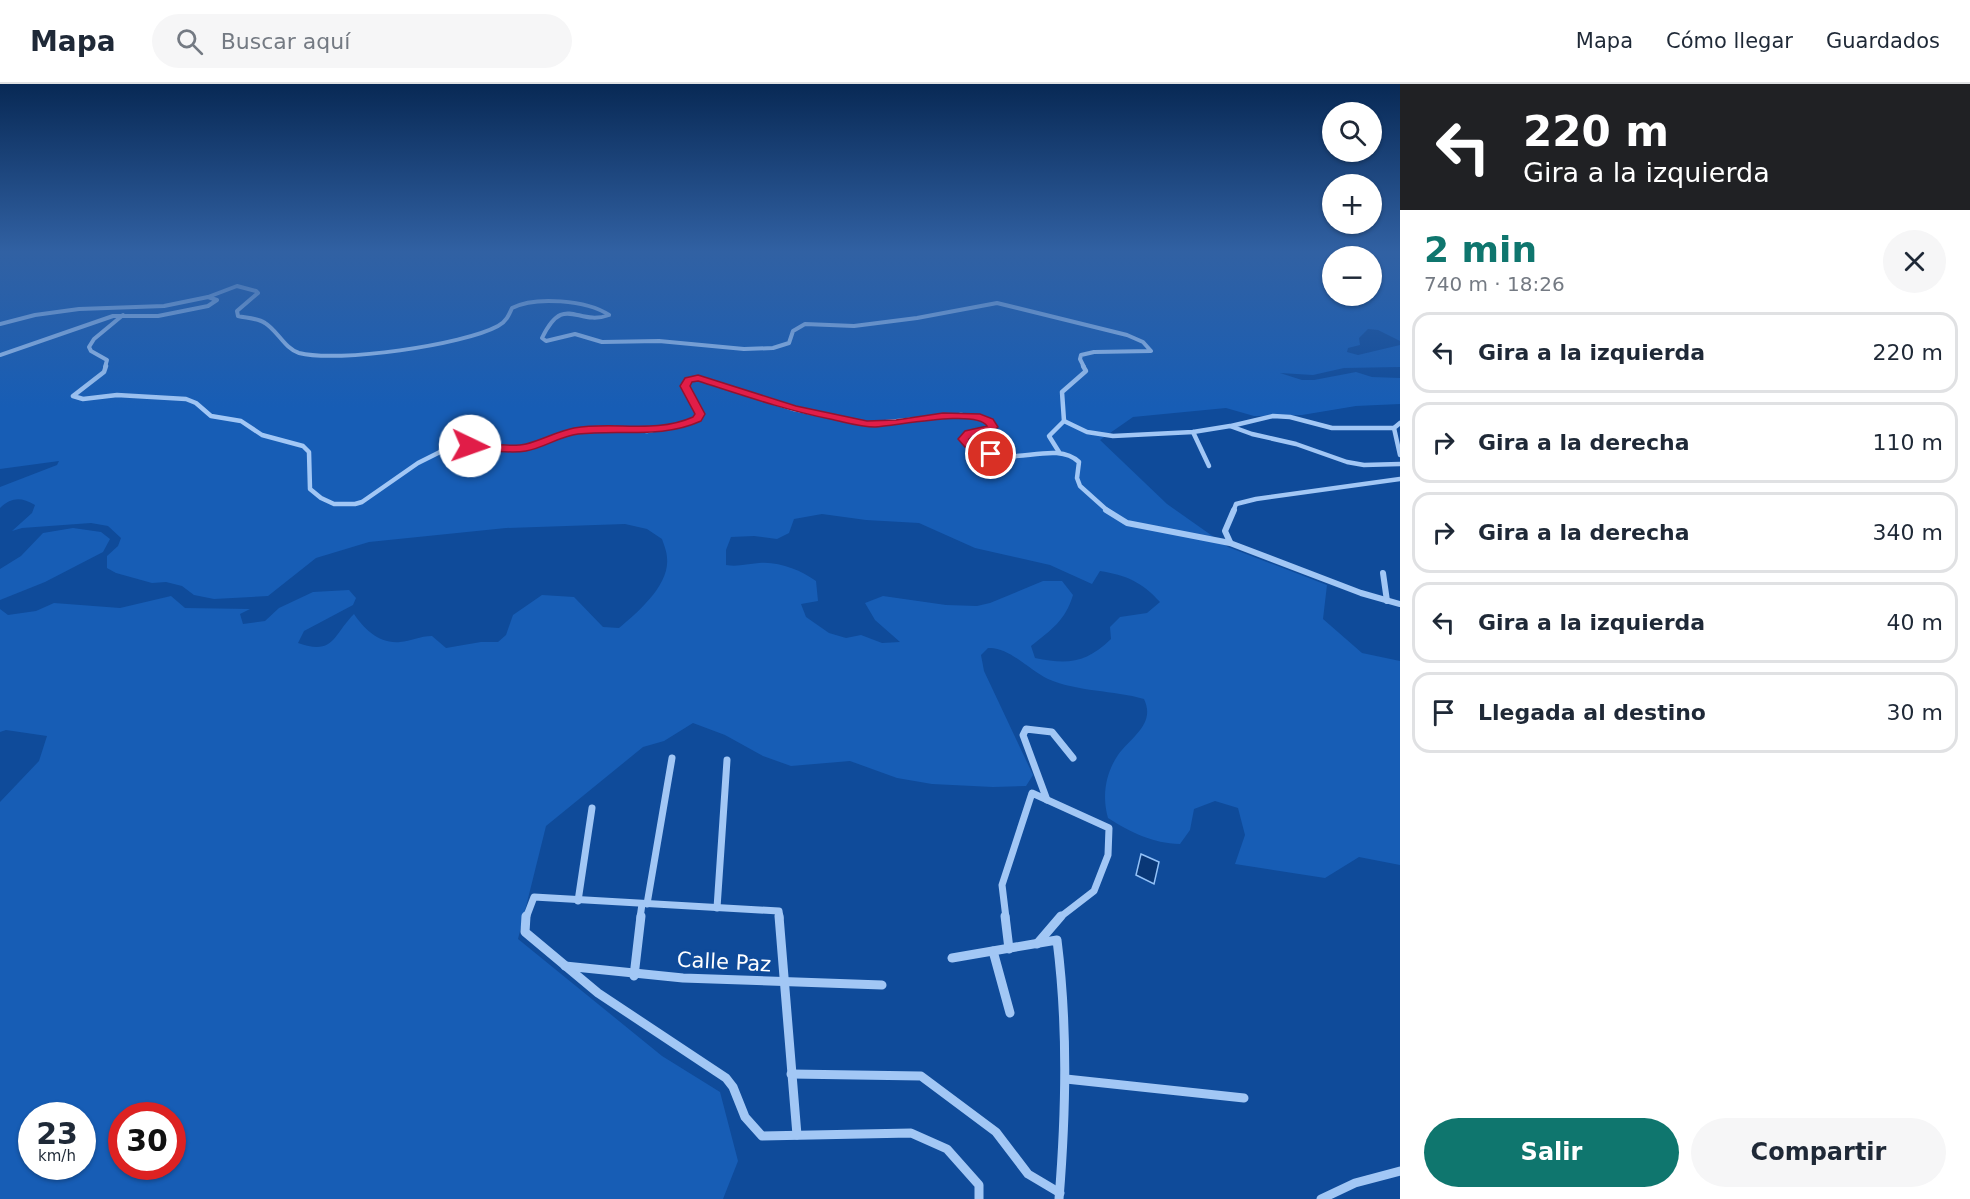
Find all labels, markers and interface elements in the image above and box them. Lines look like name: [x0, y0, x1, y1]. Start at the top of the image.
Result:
search box: [152, 14, 572, 68]
text: Mapa: [30, 25, 116, 58]
icon: search: [173, 25, 206, 58]
text: Buscar aquí: [221, 29, 350, 54]
text: Mapa: [1576, 29, 1633, 53]
text: Cómo llegar: [1666, 29, 1793, 53]
text: Guardados: [1826, 29, 1940, 53]
map controls: [1322, 102, 1382, 306]
button: search: [1322, 102, 1382, 162]
text: 220 m: [1523, 107, 1669, 156]
icon: left: [1424, 108, 1502, 186]
text: Gira a la izquierda: [1523, 157, 1770, 188]
button: +: [1322, 174, 1382, 234]
text: 2 min: [1424, 229, 1537, 270]
button: close: [1883, 230, 1946, 293]
button: −: [1322, 246, 1382, 306]
text: 740 m · 18:26: [1424, 272, 1565, 296]
icon: left: [1427, 336, 1460, 369]
text: Gira a la izquierda: [1478, 340, 1705, 365]
text: 220 m: [1873, 340, 1943, 365]
position arrow: [438, 414, 502, 478]
icon: right: [1427, 426, 1460, 459]
pin: [965, 428, 1016, 479]
text: Gira a la derecha: [1478, 430, 1690, 455]
text: 110 m: [1873, 430, 1943, 455]
icon: arrive: [974, 437, 1007, 470]
icon: right: [1427, 516, 1460, 549]
text: Gira a la derecha: [1478, 520, 1690, 545]
text: 340 m: [1873, 520, 1943, 545]
icon: left: [1427, 606, 1460, 639]
text: Gira a la izquierda: [1478, 610, 1705, 635]
text: 40 m: [1887, 610, 1943, 635]
icon: arrive: [1427, 696, 1460, 729]
text: Llegada al destino: [1478, 700, 1706, 725]
text: 30 m: [1887, 700, 1943, 725]
street label: Calle Paz: [676, 948, 772, 976]
speed limit sign: 30: [108, 1102, 186, 1180]
text: 23: [36, 1116, 78, 1151]
button: Salir: [1424, 1118, 1679, 1187]
button: Compartir: [1691, 1118, 1946, 1187]
text: km/h: [38, 1147, 76, 1165]

